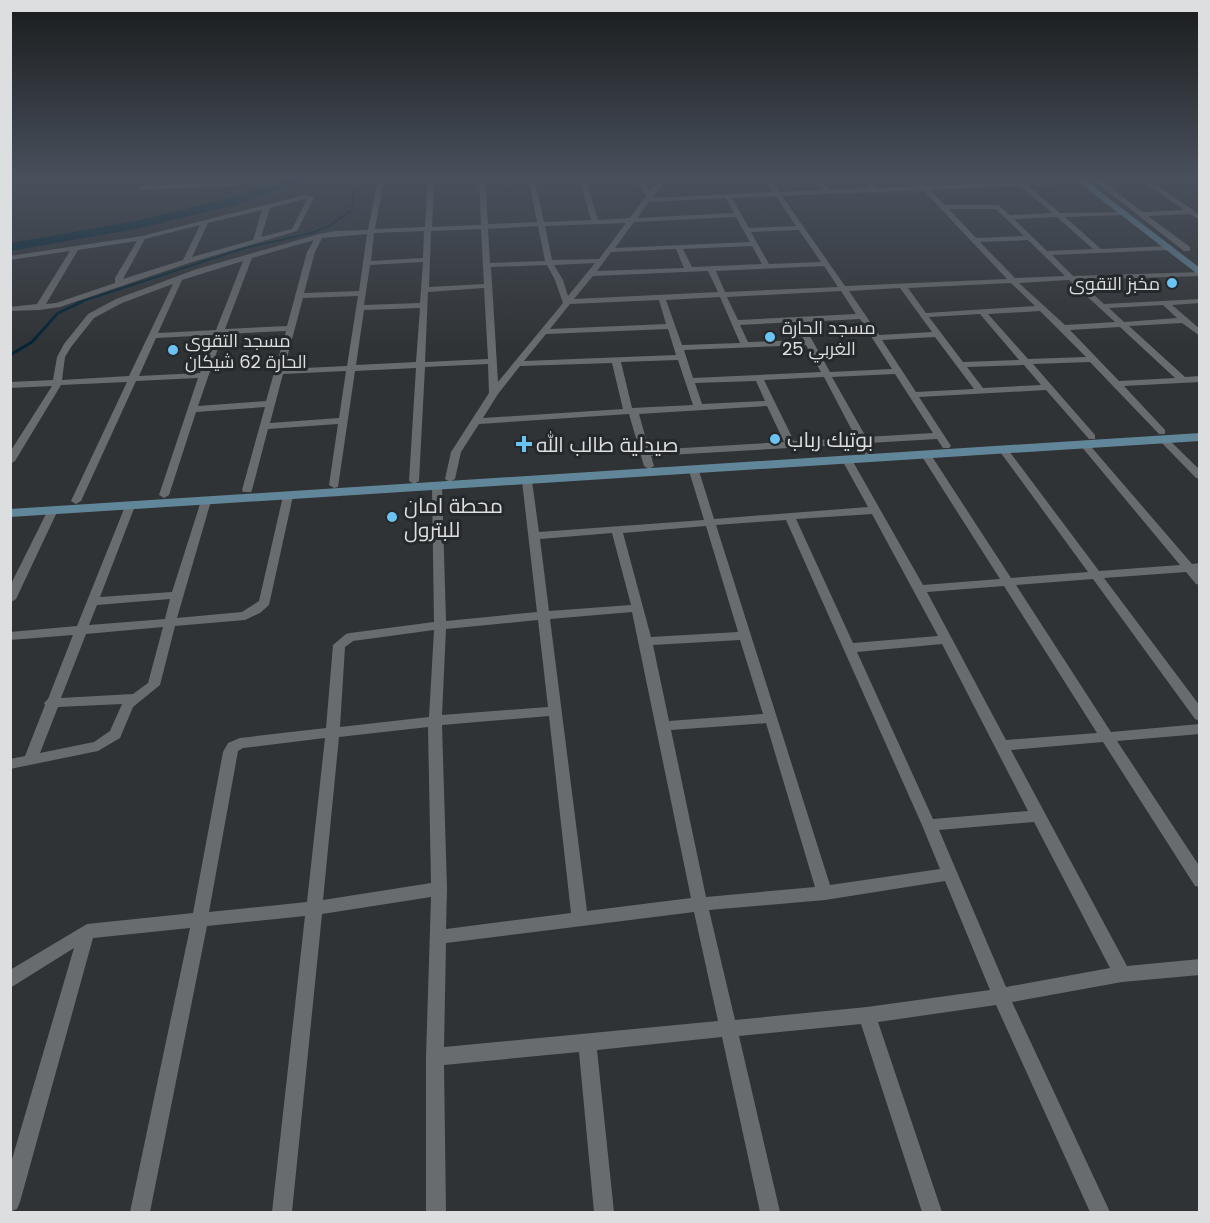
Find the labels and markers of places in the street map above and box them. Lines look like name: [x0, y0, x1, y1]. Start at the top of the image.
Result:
place label: مخبز التقوى: [1069, 271, 1160, 296]
marker: مخبز التقوى: [1165, 276, 1179, 290]
place label: مسجد الحارة 25 الغربي: [782, 315, 876, 363]
place label: مسجد التقوى الحارة 62 شيكان: [185, 328, 307, 374]
marker: مسجد الحارة 25 الغربي: [763, 330, 777, 344]
marker: مسجد التقوى الحارة 62 شيكان: [166, 343, 180, 357]
place label: بوتيك رباب: [787, 425, 873, 454]
place label: صيدلية طالب الله: [536, 430, 678, 459]
marker: بوتيك رباب: [768, 432, 782, 446]
marker: صيدلية طالب الله: [517, 437, 531, 451]
place label: محطة امان للبترول: [404, 491, 503, 544]
marker: محطة امان للبترول: [385, 510, 399, 524]

